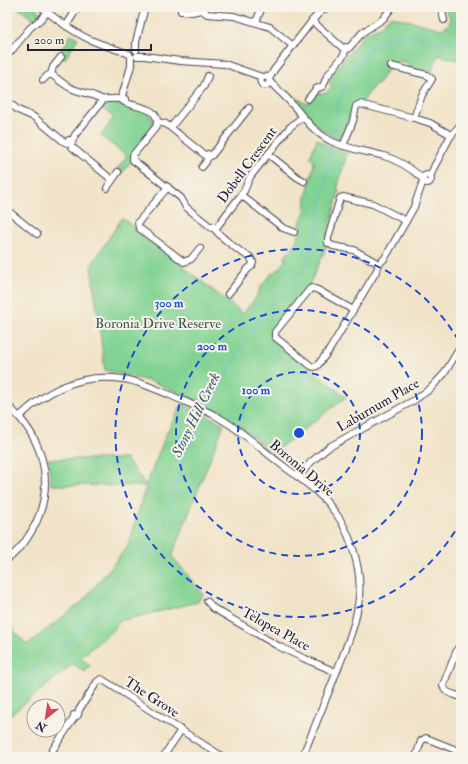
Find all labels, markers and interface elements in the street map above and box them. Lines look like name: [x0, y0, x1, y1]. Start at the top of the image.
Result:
scale bar: [28, 26, 151, 52]
text: 200 m: [34, 33, 65, 48]
street label: Dobell Crescent: [214, 123, 281, 206]
text: 300 m: [155, 296, 184, 311]
park label: Boronia Drive Reserve: [95, 315, 221, 332]
text: 200 m: [197, 339, 228, 354]
water label: Stony Hill Creek: [167, 370, 225, 461]
street label: Laburnum Place: [334, 374, 422, 435]
text: 100 m: [242, 383, 271, 398]
centre of rings: [292, 426, 306, 440]
street label: Boronia Drive: [266, 436, 338, 500]
street label: Telopea Place: [238, 603, 313, 656]
street label: The Grove: [121, 673, 183, 721]
north arrow: [26, 698, 66, 738]
text: N: [33, 718, 50, 735]

